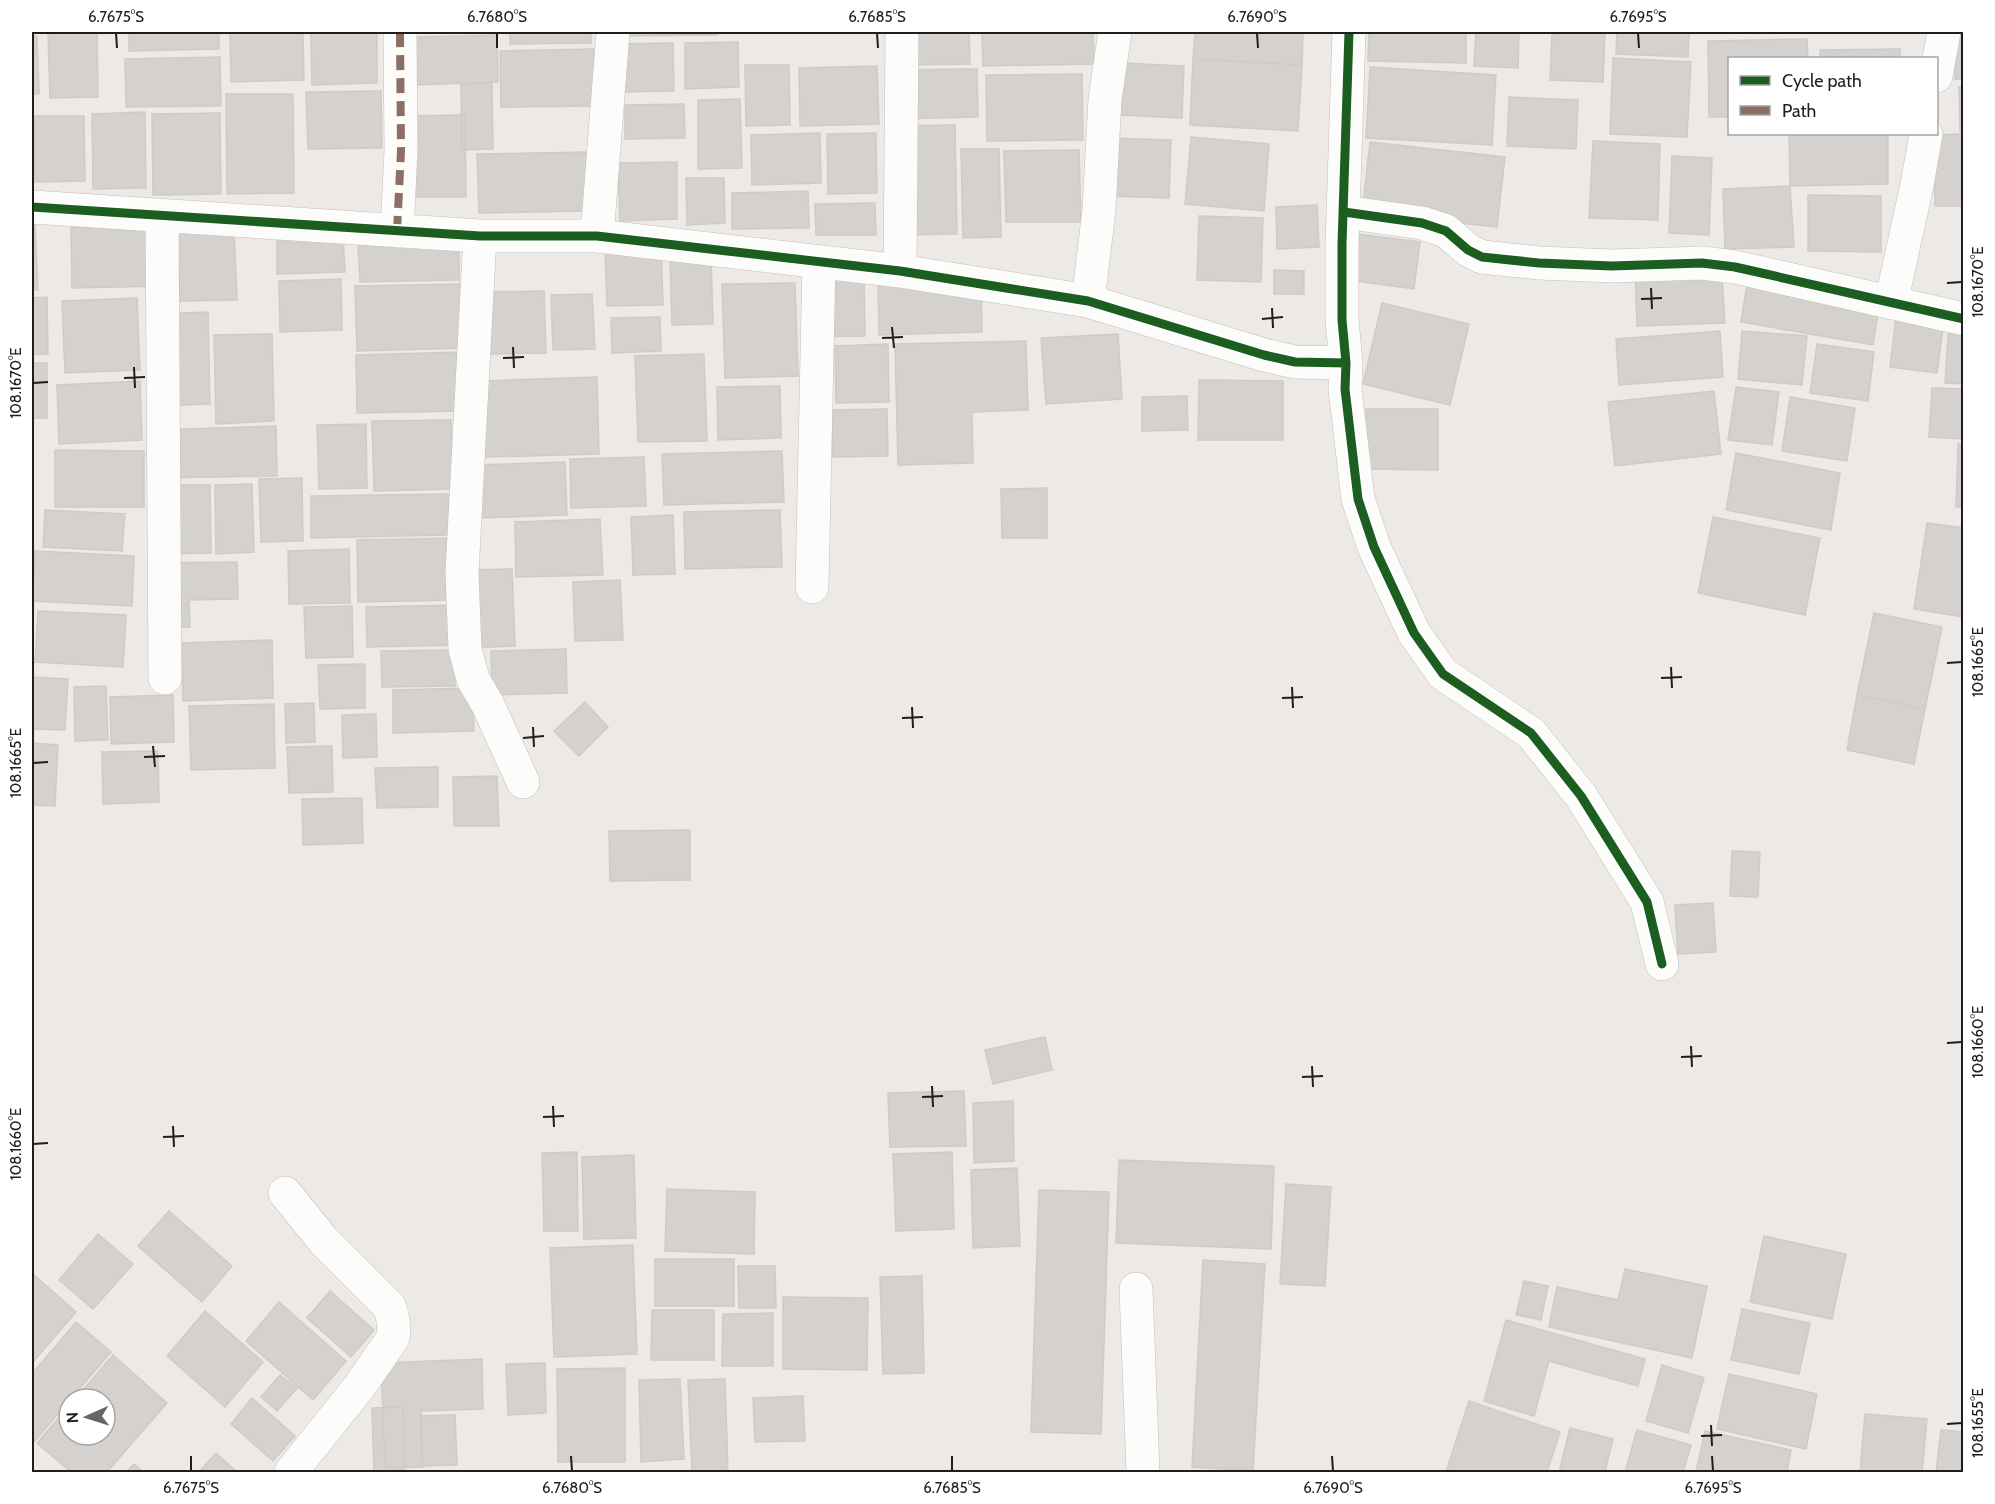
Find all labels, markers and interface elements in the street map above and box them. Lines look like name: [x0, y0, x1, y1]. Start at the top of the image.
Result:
text: 6.7675°S: [88, 8, 144, 26]
text: 6.7680°S: [467, 8, 527, 26]
text: 6.7685°S: [848, 8, 906, 26]
text: 6.7690°S: [1227, 8, 1287, 26]
text: 6.7695°S: [1609, 8, 1667, 26]
legend: [1728, 57, 1938, 135]
text: Cycle path: [1782, 70, 1862, 92]
text: Path: [1782, 100, 1816, 122]
text: 108.1670°E: [1969, 246, 1987, 318]
text: 108.1670°E: [7, 347, 25, 419]
text: 108.1665°E: [1969, 627, 1987, 697]
text: 108.1665°E: [7, 728, 25, 798]
text: 108.1660°E: [1969, 1006, 1987, 1078]
text: 108.1660°E: [7, 1108, 25, 1180]
north arrow: [57, 1387, 117, 1447]
text: 108.1655°E: [1969, 1388, 1987, 1458]
text: N: [63, 1412, 82, 1424]
text: 6.7675°S: [163, 1479, 219, 1497]
text: 6.7680°S: [542, 1479, 602, 1497]
text: 6.7685°S: [923, 1479, 981, 1497]
text: 6.7690°S: [1303, 1479, 1363, 1497]
text: 6.7695°S: [1684, 1479, 1742, 1497]

